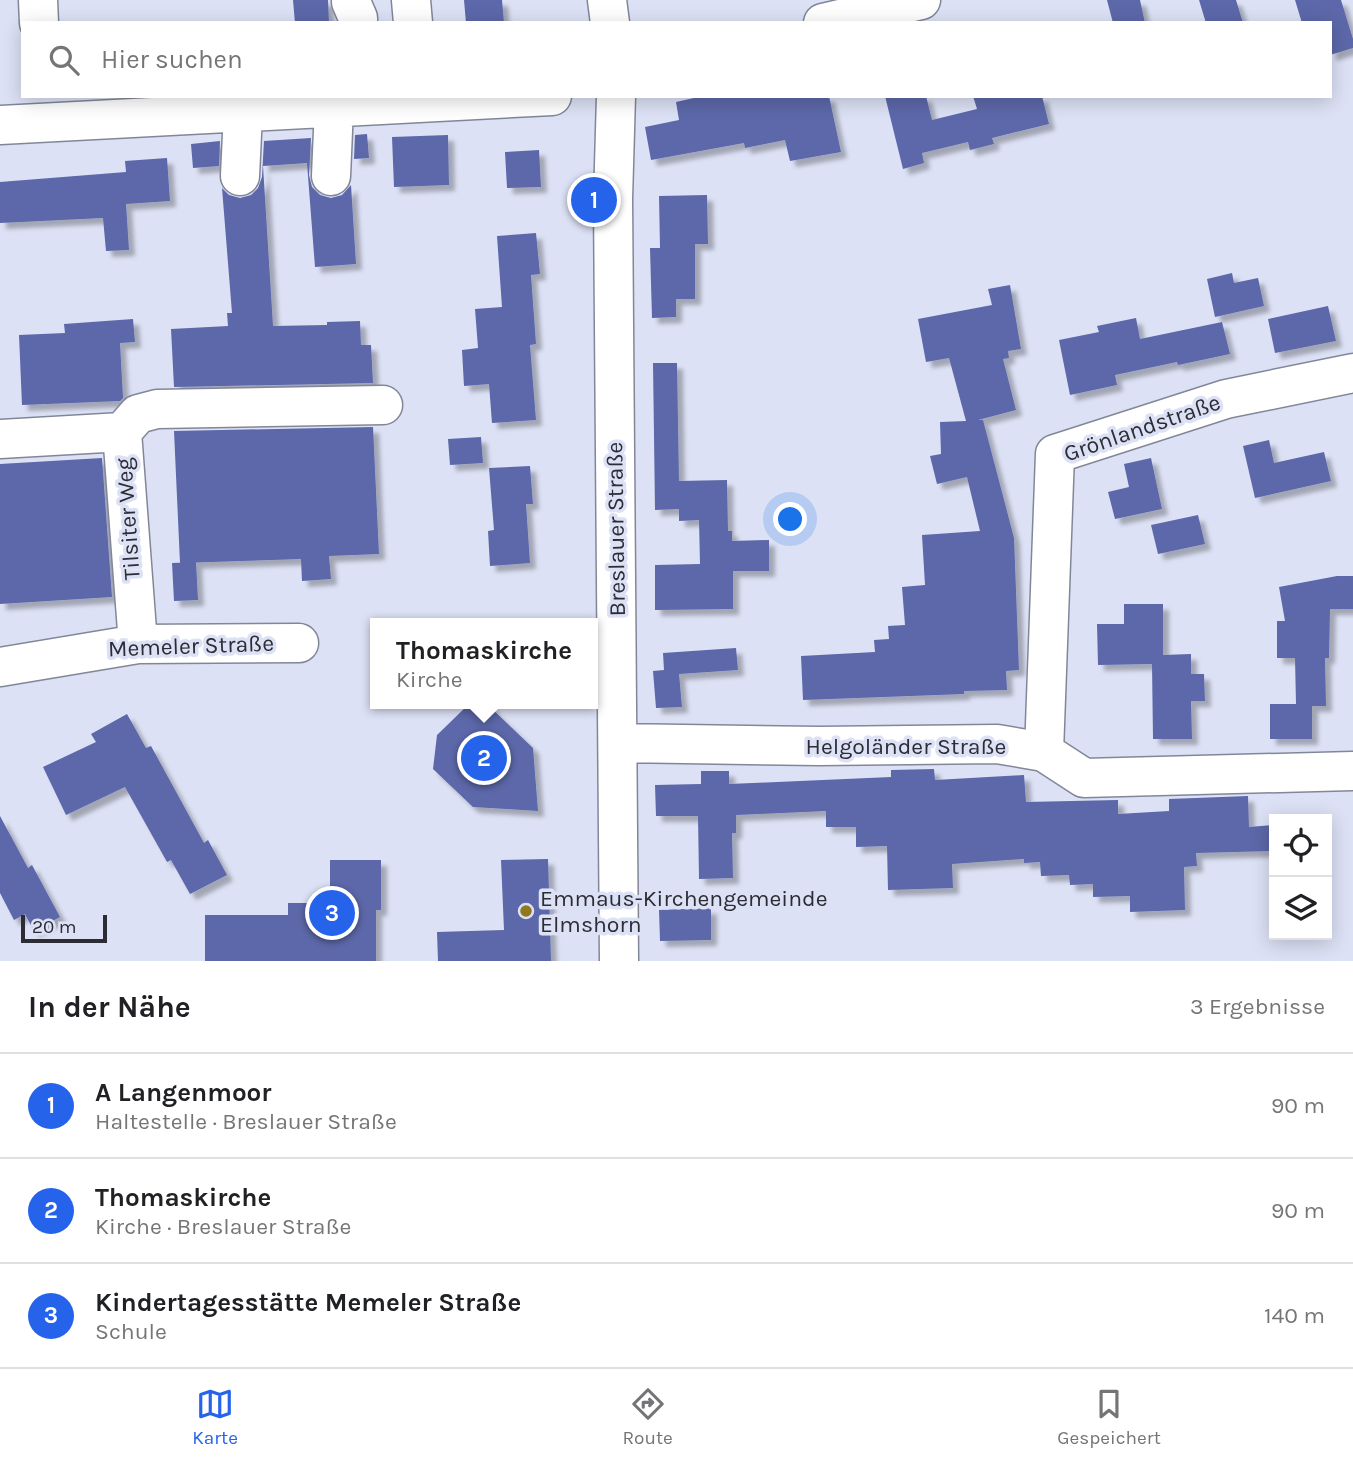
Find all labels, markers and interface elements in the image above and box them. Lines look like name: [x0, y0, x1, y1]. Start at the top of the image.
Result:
search box: [21, 21, 1332, 98]
icon: search: [45, 41, 83, 79]
text: Hier suchen: [101, 44, 243, 75]
pin: 1: [571, 174, 617, 226]
street label: Grönlandstraße: [1060, 389, 1224, 467]
street label: Breslauer Straße: [601, 441, 631, 617]
street label: Tilsiter Weg: [110, 457, 146, 581]
your location: [773, 502, 807, 536]
popup: [370, 618, 598, 709]
street label: Memeler Straße: [108, 630, 274, 662]
text: Thomaskirche: [396, 635, 572, 666]
text: Kirche: [396, 666, 463, 693]
pin: 2: [461, 732, 507, 784]
street label: Helgoländer Straße: [806, 733, 1006, 760]
map controls: [1269, 814, 1332, 940]
button: locate: [1269, 814, 1332, 877]
button: layers: [1269, 877, 1332, 940]
place label: Emmaus-Kirchengemeinde Elmshorn: [540, 885, 828, 938]
pin: 3: [309, 887, 355, 939]
marker: Emmaus-Kirchengemeinde Elmshorn: [518, 903, 534, 919]
scale bar: [21, 912, 107, 944]
text: 20 m: [32, 916, 77, 938]
text: In der Nähe: [28, 989, 191, 1025]
text: 3 Ergebnisse: [1190, 993, 1325, 1020]
text: A Langenmoor: [95, 1077, 272, 1108]
text: 1: [47, 1092, 55, 1119]
text: 90 m: [1271, 1092, 1325, 1119]
text: Haltestelle · Breslauer Straße: [95, 1108, 397, 1135]
text: Thomaskirche: [95, 1182, 271, 1213]
text: 2: [44, 1197, 58, 1224]
text: 90 m: [1271, 1197, 1325, 1224]
text: Kirche · Breslauer Straße: [95, 1213, 351, 1240]
text: Kindertagesstätte Memeler Straße: [95, 1287, 521, 1318]
text: 3: [44, 1302, 58, 1329]
text: 140 m: [1264, 1302, 1325, 1329]
text: Schule: [95, 1318, 167, 1345]
tab: Karte: [192, 1385, 238, 1449]
tab: Route: [622, 1385, 673, 1449]
tab: Gespeichert: [1057, 1385, 1161, 1449]

